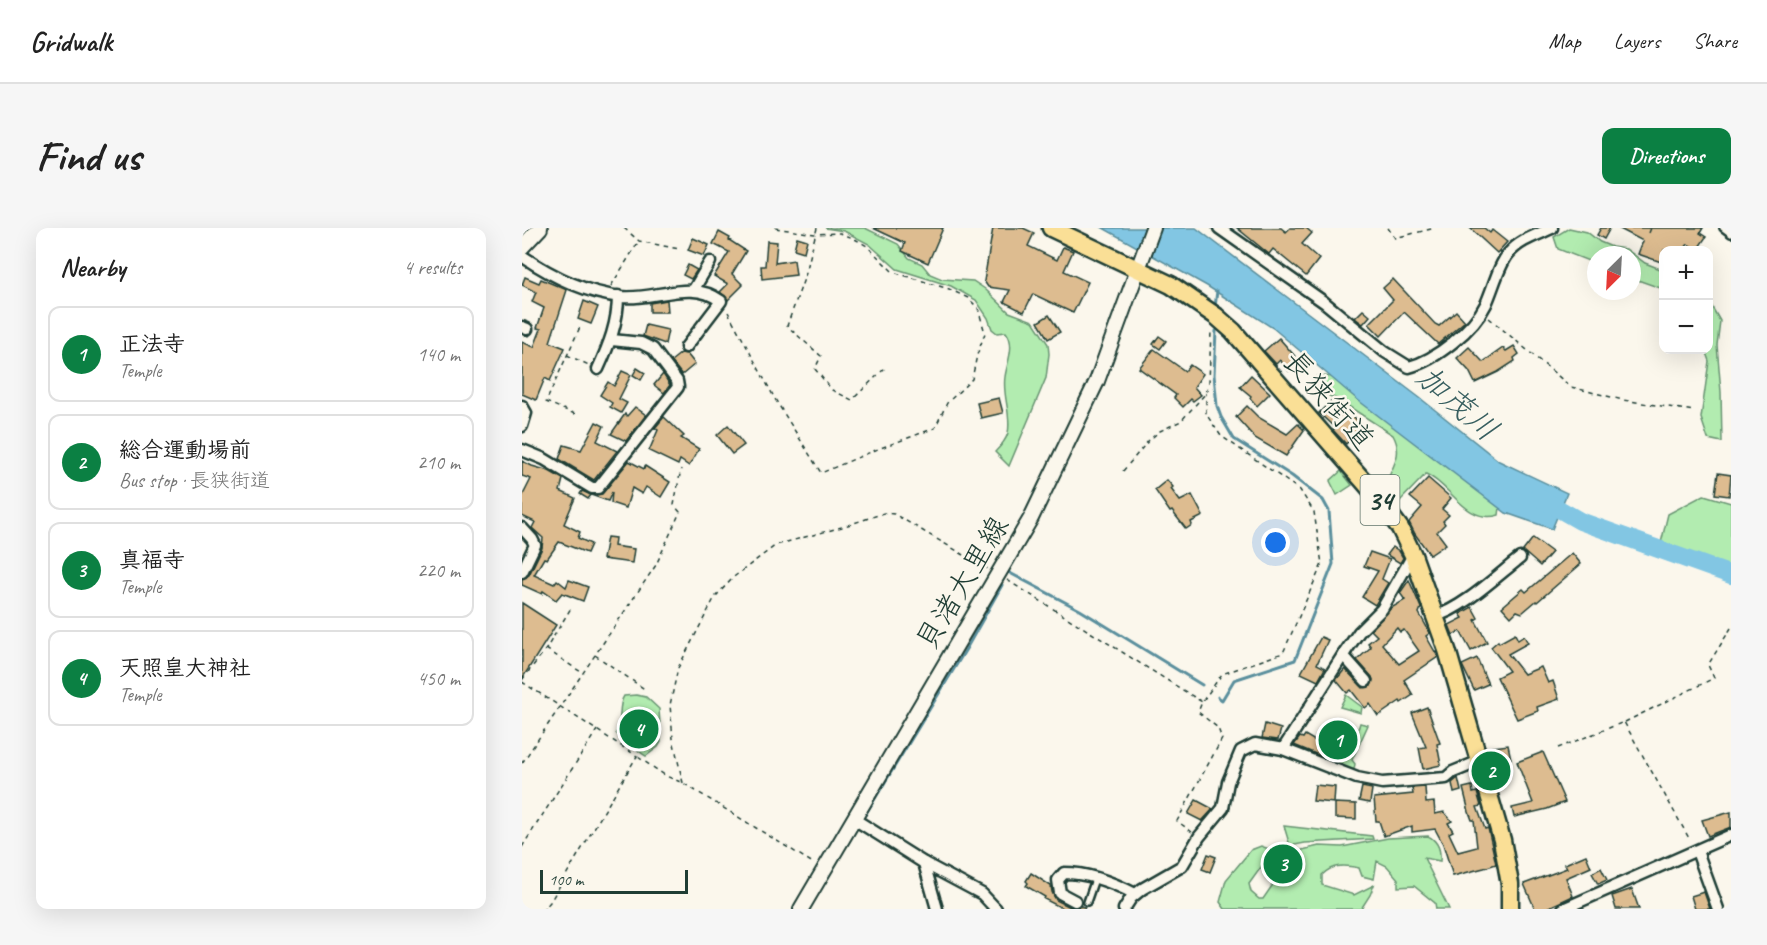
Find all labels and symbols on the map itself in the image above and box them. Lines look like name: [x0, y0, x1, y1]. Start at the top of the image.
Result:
north arrow: [1587, 246, 1641, 300]
street label: 長狭街道: [1275, 342, 1383, 458]
water label: 加茂川: [1408, 356, 1507, 450]
road number: 34: [1360, 475, 1400, 525]
street label: 貝渚大里線: [907, 509, 1017, 657]
your location: [1261, 528, 1290, 557]
pin: 4: [620, 706, 658, 752]
pin: 1: [1318, 718, 1358, 762]
pin: 2: [1472, 748, 1510, 794]
pin: 3: [1264, 842, 1302, 886]
scale bar: [540, 867, 688, 894]

